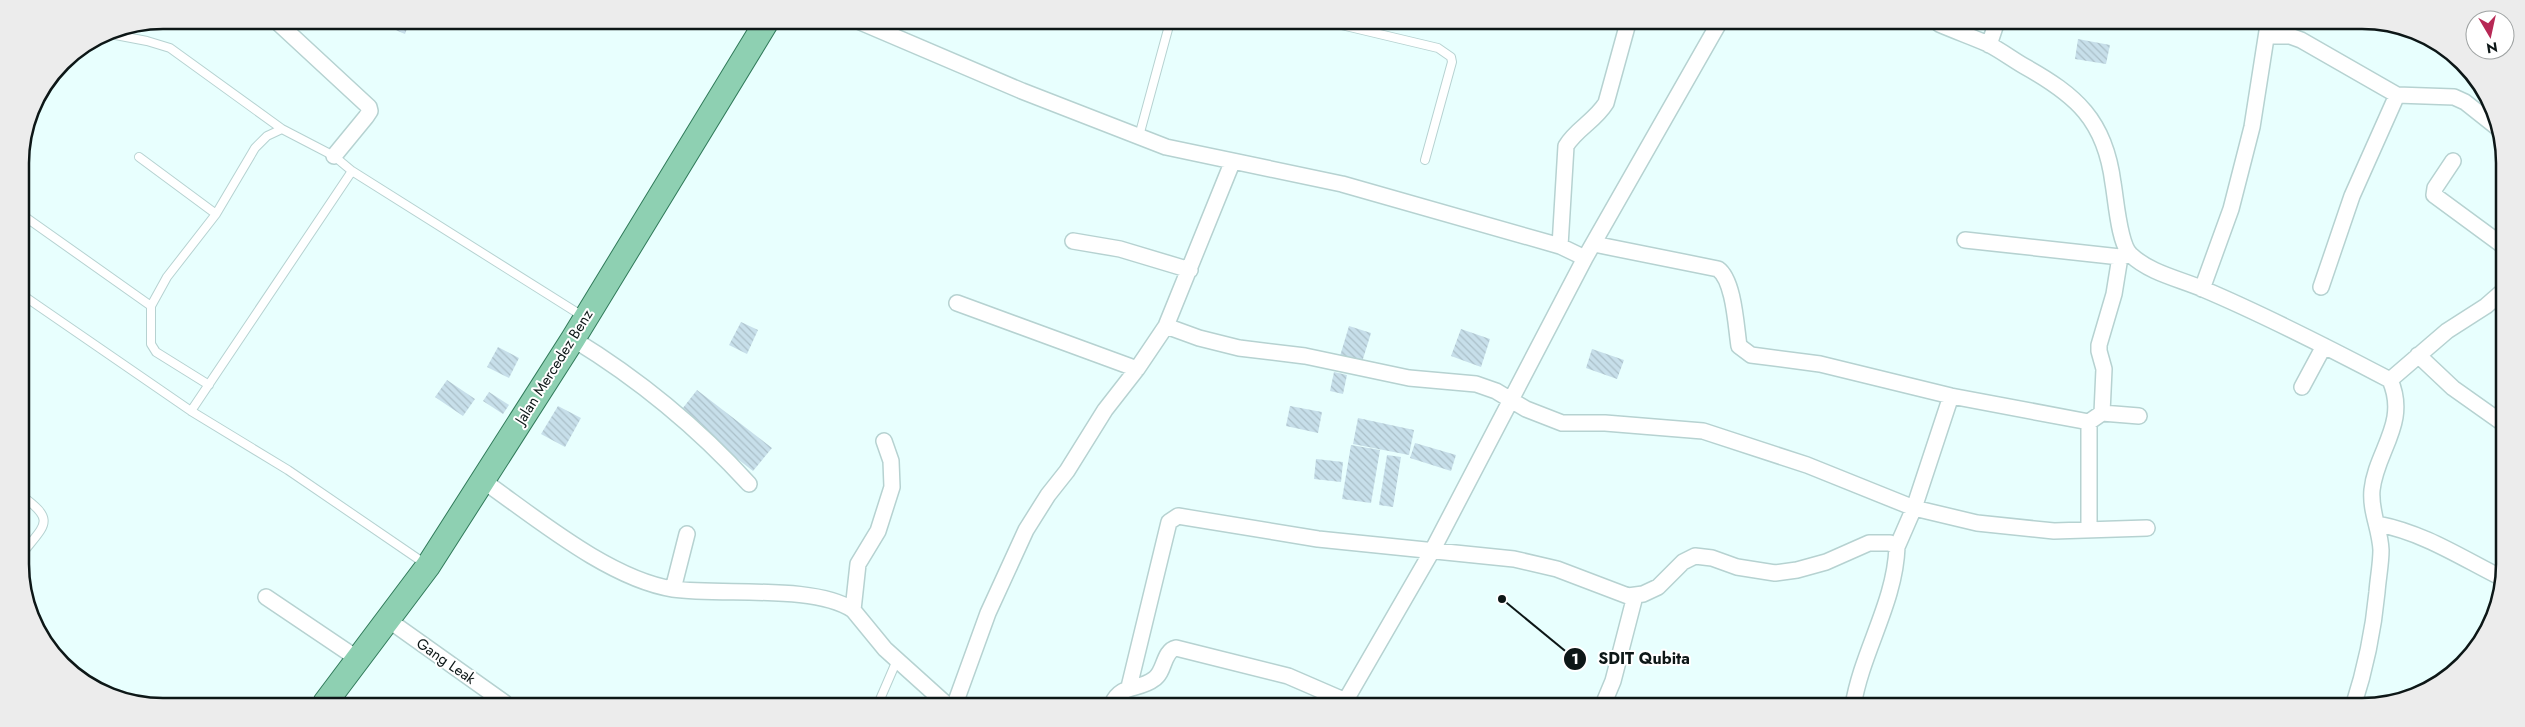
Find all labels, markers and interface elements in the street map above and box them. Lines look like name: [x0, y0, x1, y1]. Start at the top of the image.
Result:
north arrow: [2465, 10, 2515, 60]
text: N: [2485, 37, 2499, 59]
street label: Jalan Mercedez Benz: [509, 305, 598, 430]
street label: Gang Leak: [412, 632, 481, 690]
callout: SDIT Qubita: [1563, 643, 1700, 674]
text: SDIT Qubita: [1598, 647, 1690, 670]
text: 1: [1571, 648, 1579, 670]

